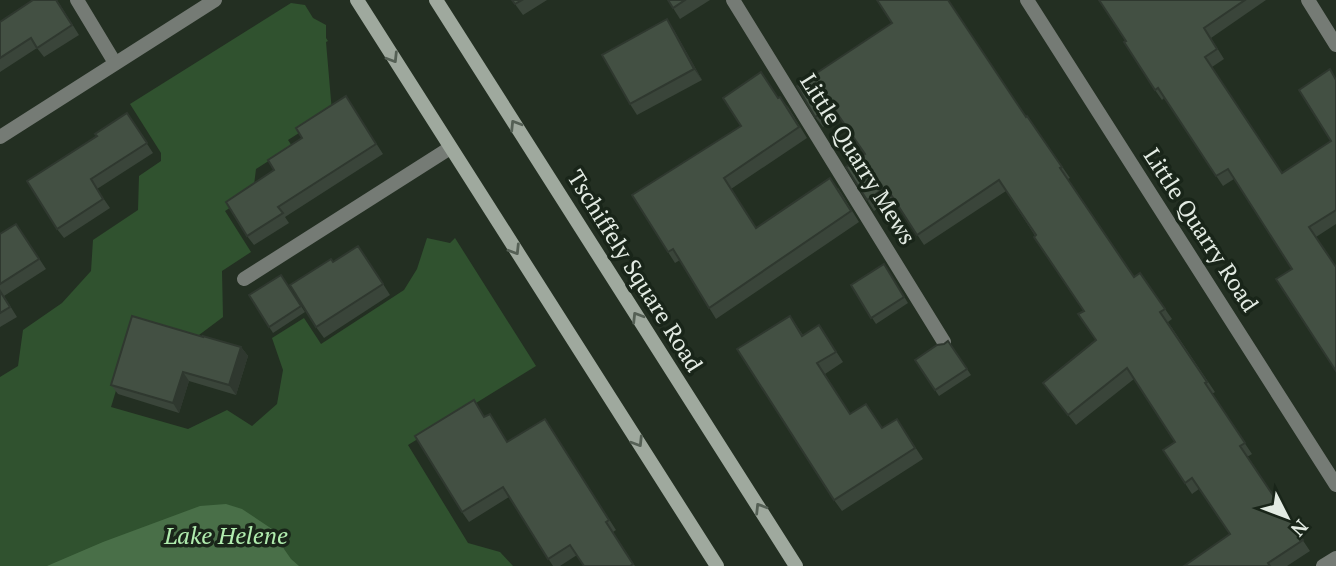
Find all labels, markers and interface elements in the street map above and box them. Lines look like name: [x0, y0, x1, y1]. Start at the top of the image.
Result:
one-way arrow: [385, 50, 398, 63]
street label: Little Quarry Mews: [793, 67, 923, 250]
one-way arrow: [511, 119, 524, 132]
street label: Little Quarry Road: [1137, 142, 1266, 318]
street label: Tschiffely Square Road: [561, 164, 710, 378]
one-way arrow: [507, 242, 520, 255]
one-way arrow: [633, 311, 646, 324]
one-way arrow: [629, 434, 642, 447]
north arrow: [1252, 482, 1322, 552]
one-way arrow: [755, 503, 768, 516]
text: N: [1285, 515, 1314, 543]
water label: Lake Helene: [163, 519, 288, 551]

